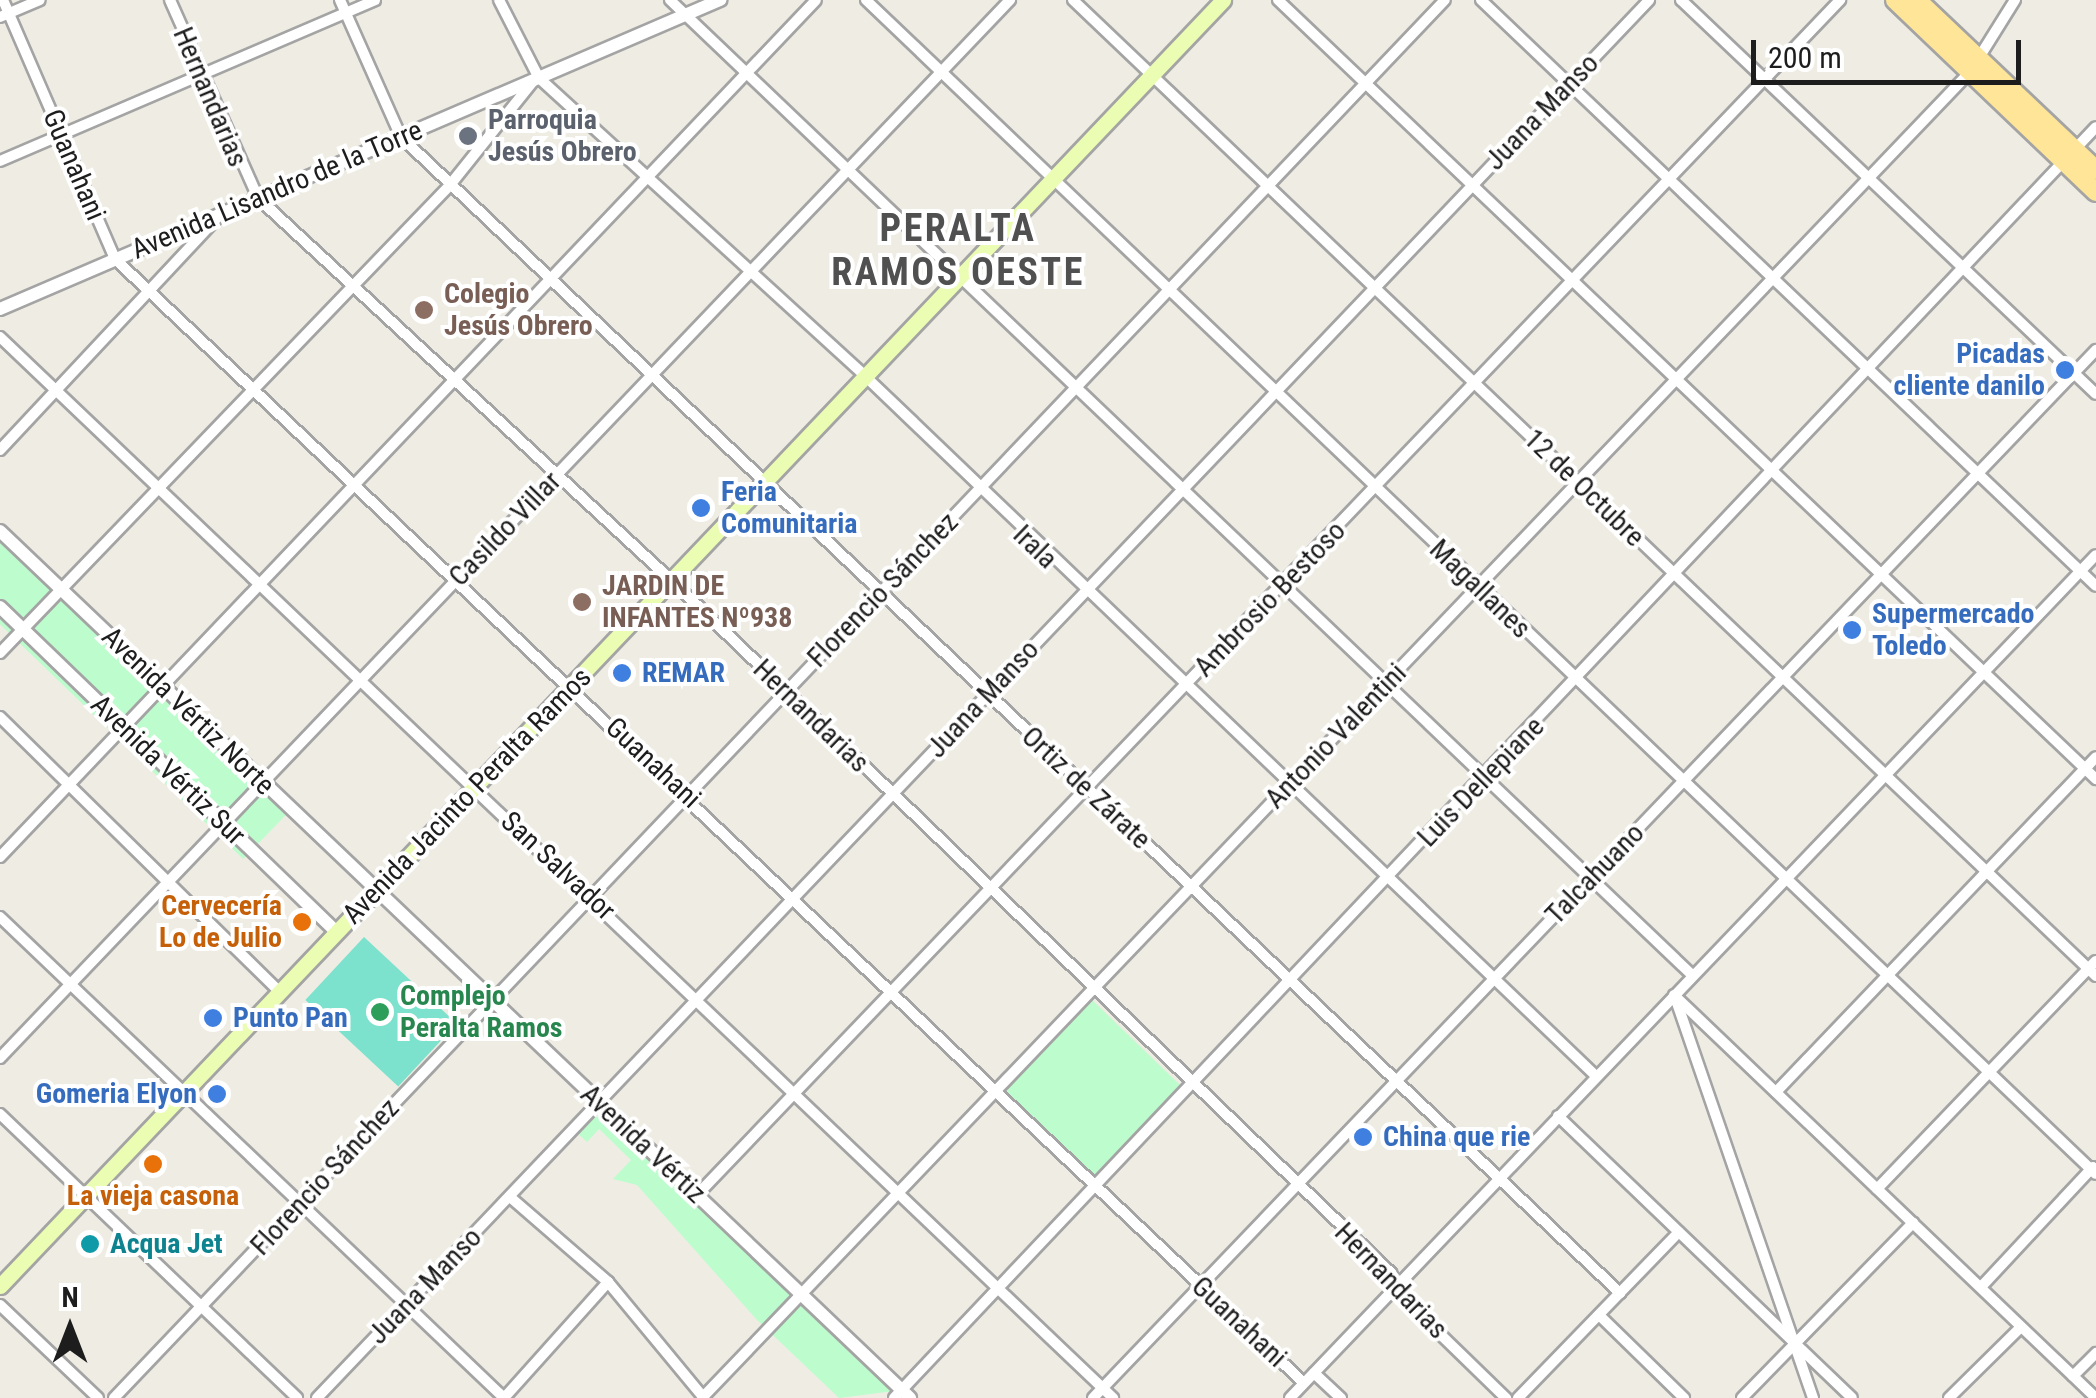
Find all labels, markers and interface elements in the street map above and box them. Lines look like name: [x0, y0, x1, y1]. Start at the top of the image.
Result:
scale bar: [1756, 20, 2026, 82]
street label: Hernandarias: [166, 22, 254, 172]
text: 200 m: [1768, 40, 1842, 75]
street label: Juana Manso: [1478, 47, 1606, 177]
place label: Parroquia Jesús Obrero: [488, 103, 637, 169]
street label: Guanahani: [36, 104, 112, 226]
street label: Avenida Lisandro de la Torre: [126, 113, 428, 267]
marker: Parroquia Jesús Obrero: [457, 125, 479, 147]
district label: PERALTA RAMOS OESTE: [831, 206, 1085, 296]
place label: Colegio Jesús Obrero: [444, 277, 593, 343]
marker: Colegio Jesús Obrero: [413, 299, 435, 321]
place label: Picadas cliente danilo: [1894, 337, 2045, 403]
marker: Picadas cliente danilo: [2054, 359, 2076, 381]
street label: 12 de Octubre: [1517, 422, 1651, 554]
street label: Casildo Villar: [442, 465, 568, 593]
place label: Feria Comunitaria: [721, 475, 858, 541]
marker: Feria Comunitaria: [690, 497, 712, 519]
street label: Florencio Sánchez: [801, 506, 965, 674]
street label: Ambrosio Bestoso: [1187, 514, 1353, 684]
street label: Irala: [1006, 518, 1064, 576]
street label: Magallanes: [1422, 533, 1538, 645]
place label: JARDIN DE INFANTES Nº938: [602, 569, 792, 635]
marker: JARDIN DE INFANTES Nº938: [571, 591, 593, 613]
place label: Supermercado Toledo: [1872, 597, 2034, 663]
marker: Supermercado Toledo: [1841, 619, 1863, 641]
street label: Avenida Vértiz Norte: [95, 620, 281, 802]
street label: Juana Manso: [920, 633, 1046, 765]
street label: Hernandarias: [746, 653, 876, 779]
place label: REMAR: [642, 656, 725, 690]
street label: Antonio Valentini: [1258, 657, 1414, 815]
street label: Avenida Jacinto Peralta Ramos: [336, 661, 598, 931]
marker: REMAR: [611, 662, 633, 684]
street label: Avenida Vértiz Sur: [84, 688, 252, 852]
street label: Luis Dellepiane: [1411, 710, 1551, 854]
street label: Guanahani: [599, 711, 707, 815]
street label: Ortiz de Zárate: [1015, 720, 1157, 856]
street label: San Salvador: [494, 805, 622, 927]
street label: Talcahuano: [1539, 817, 1651, 931]
place label: Cervecería Lo de Julio: [159, 889, 282, 955]
marker: Cervecería Lo de Julio: [291, 911, 313, 933]
place label: Complejo Peralta Ramos: [400, 979, 563, 1045]
place label: Punto Pan: [233, 1001, 348, 1035]
marker: Complejo Peralta Ramos: [369, 1001, 391, 1023]
marker: Punto Pan: [202, 1007, 224, 1029]
place label: Gomeria Elyon: [36, 1077, 197, 1111]
street label: Avenida Vértiz: [574, 1078, 712, 1210]
marker: Gomeria Elyon: [206, 1083, 228, 1105]
street label: Florencio Sánchez: [244, 1092, 406, 1262]
place label: China que rie: [1383, 1120, 1530, 1154]
marker: China que rie: [1352, 1126, 1374, 1148]
marker: La vieja casona: [142, 1153, 164, 1175]
place label: La vieja casona: [67, 1179, 239, 1213]
street label: Hernandarias: [1328, 1216, 1454, 1346]
street label: Juana Manso: [361, 1221, 489, 1351]
place label: Acqua Jet: [110, 1227, 223, 1261]
marker: Acqua Jet: [79, 1233, 101, 1255]
street label: Guanahani: [1185, 1270, 1293, 1374]
north arrow: [20, 1278, 120, 1378]
text: N: [61, 1281, 79, 1314]

